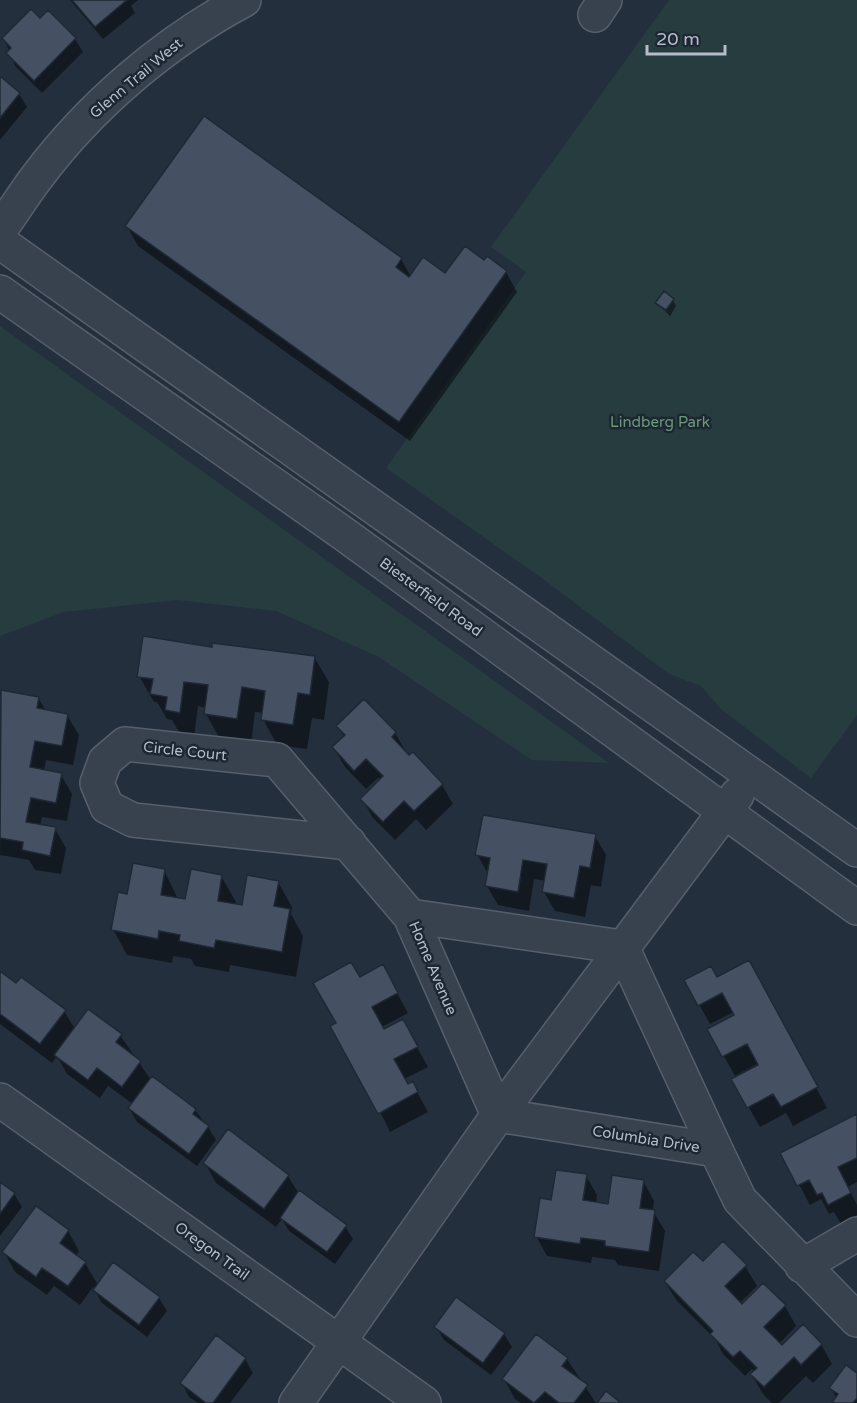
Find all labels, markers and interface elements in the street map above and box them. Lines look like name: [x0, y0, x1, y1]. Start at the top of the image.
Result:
scale bar: [647, 18, 725, 56]
text: 20 m: [656, 28, 700, 50]
street label: Glenn Trail West: [86, 34, 186, 122]
park label: Lindberg Park: [610, 413, 710, 431]
street label: Biesterfield Road: [376, 554, 486, 640]
street label: Circle Court: [142, 738, 228, 764]
street label: Home Avenue: [405, 918, 461, 1018]
street label: Columbia Drive: [591, 1122, 701, 1156]
street label: Oregon Trail: [171, 1218, 253, 1284]

